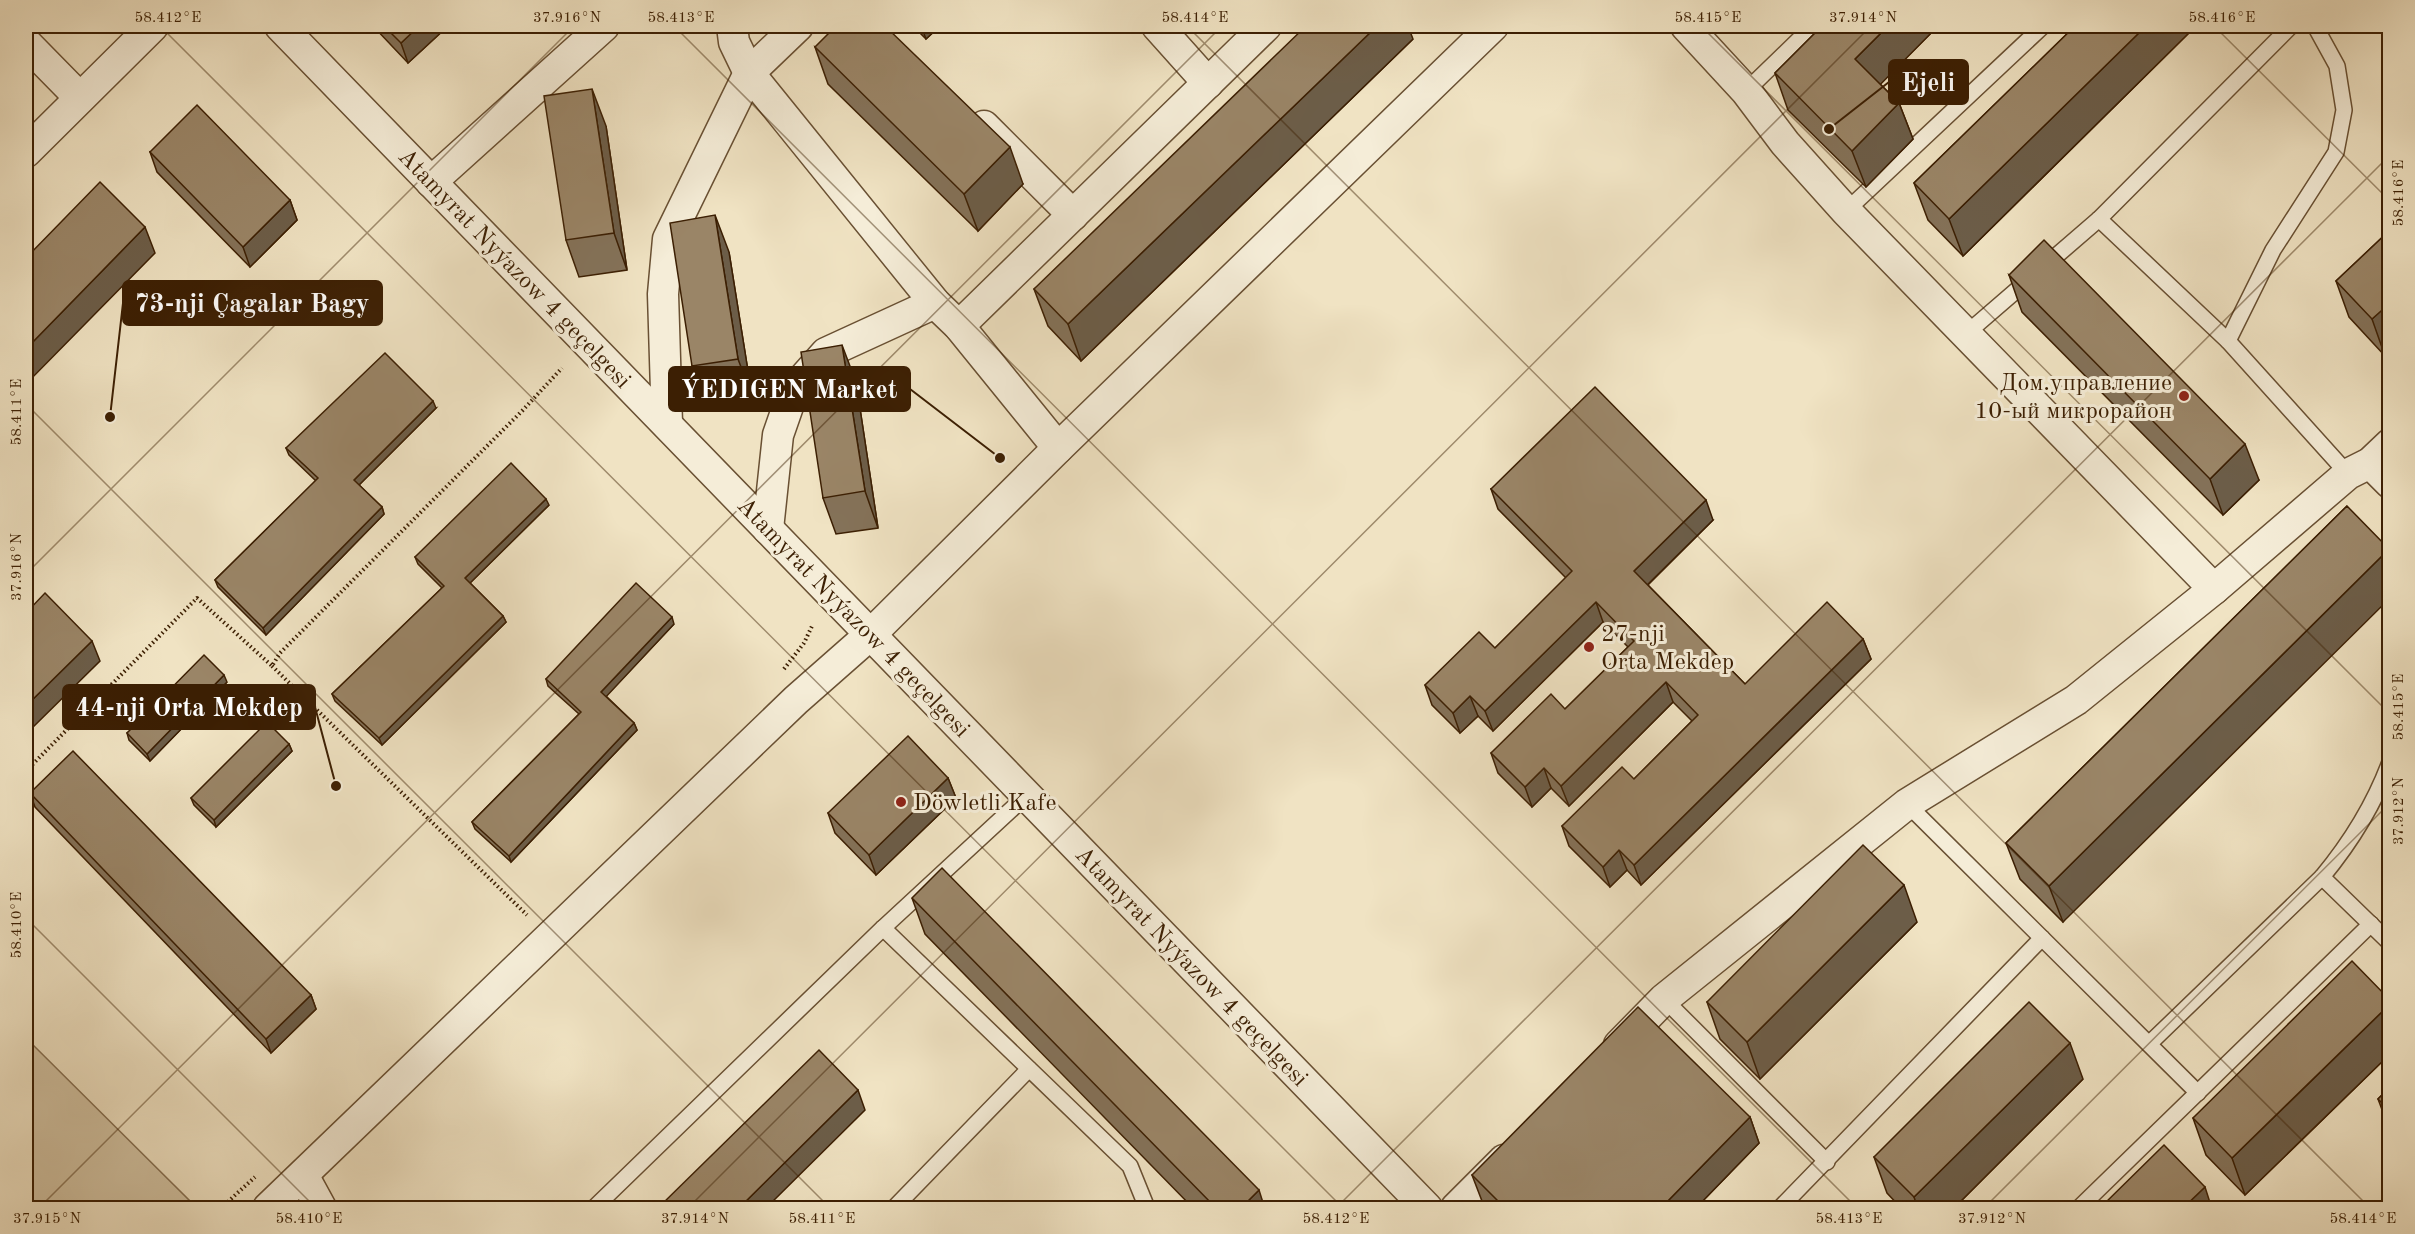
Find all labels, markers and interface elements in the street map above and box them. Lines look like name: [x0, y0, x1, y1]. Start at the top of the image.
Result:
text: 58.412°E: [135, 11, 201, 26]
text: 37.916°N: [533, 11, 601, 26]
text: 58.413°E: [648, 11, 714, 26]
text: 58.414°E: [1162, 11, 1228, 26]
text: 58.415°E: [1675, 11, 1741, 26]
text: 37.914°N: [1829, 11, 1897, 26]
text: 58.416°E: [2189, 11, 2255, 26]
callout: Ejeli: [1889, 60, 1968, 104]
text: Ejeli: [1901, 71, 1955, 97]
street label: Atamyrat Nyýazow 4 geçelgesi: [393, 145, 634, 394]
text: 58.416°E: [2392, 160, 2407, 226]
callout: 73-nji Çagalar Bagy: [123, 281, 382, 325]
text: 73-nji Çagalar Bagy: [135, 292, 370, 318]
callout: ÝEDIGEN Market: [669, 367, 910, 411]
text: ÝEDIGEN Market: [681, 372, 897, 404]
place label: Дом.управление 10-ый микрорайон: [1974, 372, 2172, 424]
text: 58.411°E: [10, 379, 25, 445]
marker: Дом.управление 10-ый микрорайон: [2177, 389, 2191, 403]
street label: Atamyrat Nyýazow 4 geçelgesi: [732, 494, 973, 743]
text: 37.916°N: [10, 533, 25, 601]
place label: 27-nji Orta Mekdep: [1601, 623, 1734, 675]
marker: 27-nji Orta Mekdep: [1582, 640, 1596, 654]
text: 58.415°E: [2392, 674, 2407, 740]
callout: 44-nji Orta Mekdep: [63, 685, 315, 729]
text: 44-nji Orta Mekdep: [75, 696, 303, 722]
text: 37.912°N: [2392, 777, 2407, 845]
place label: Döwletli Kafe: [913, 792, 1056, 816]
marker: Döwletli Kafe: [894, 795, 908, 809]
street label: Atamyrat Nyýazow 4 geçelgesi: [1070, 843, 1311, 1092]
text: 58.410°E: [10, 892, 25, 958]
text: 37.915°N: [13, 1212, 81, 1227]
text: 58.410°E: [276, 1212, 342, 1227]
text: 37.914°N: [661, 1212, 729, 1227]
text: 58.411°E: [789, 1212, 855, 1227]
text: 58.412°E: [1303, 1212, 1369, 1227]
text: 58.413°E: [1816, 1212, 1882, 1227]
text: 37.912°N: [1958, 1212, 2026, 1227]
text: 58.414°E: [2330, 1212, 2396, 1227]

